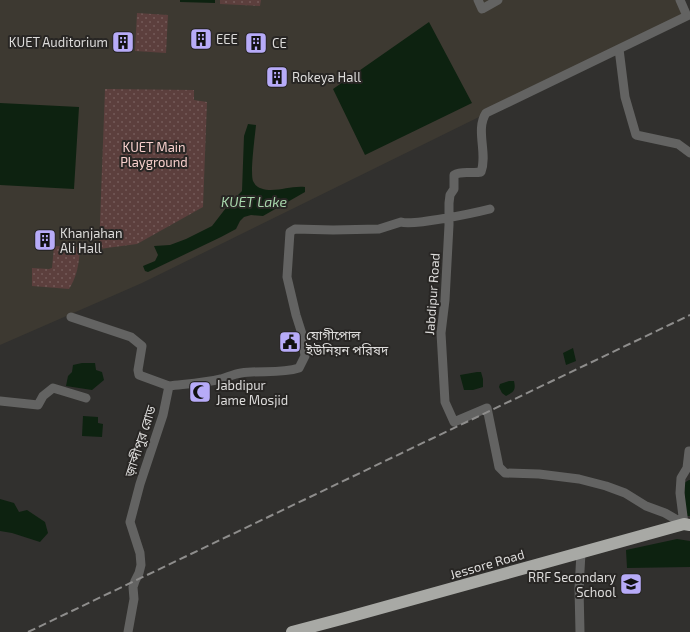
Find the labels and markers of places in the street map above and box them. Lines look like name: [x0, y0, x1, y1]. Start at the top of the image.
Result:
building icon: EEE: [188, 26, 214, 52]
building icon: KUET Auditorium: [110, 29, 136, 55]
building icon: CE: [243, 30, 269, 56]
place label: EEE: [216, 31, 238, 47]
place label: KUET Auditorium: [9, 34, 108, 50]
place label: CE: [272, 35, 287, 51]
building icon: Rokeya Hall: [264, 64, 290, 90]
place label: Rokeya Hall: [292, 69, 361, 85]
place label: Khanjahan Ali Hall: [60, 225, 123, 256]
building icon: Khanjahan Ali Hall: [32, 227, 58, 253]
place label: যোগীপোল ইউনিয়ন পরিষদ: [305, 327, 389, 358]
public building icon: যোগীপোল ইউনিয়ন পরিষদ: [277, 329, 303, 355]
place label: Jabdipur Jame Mosjid: [216, 377, 288, 408]
mosque icon: Jabdipur Jame Mosjid: [187, 379, 213, 405]
place label: RRF Secondary School: [528, 569, 616, 600]
school or university icon: RRF Secondary School: [618, 571, 644, 597]

